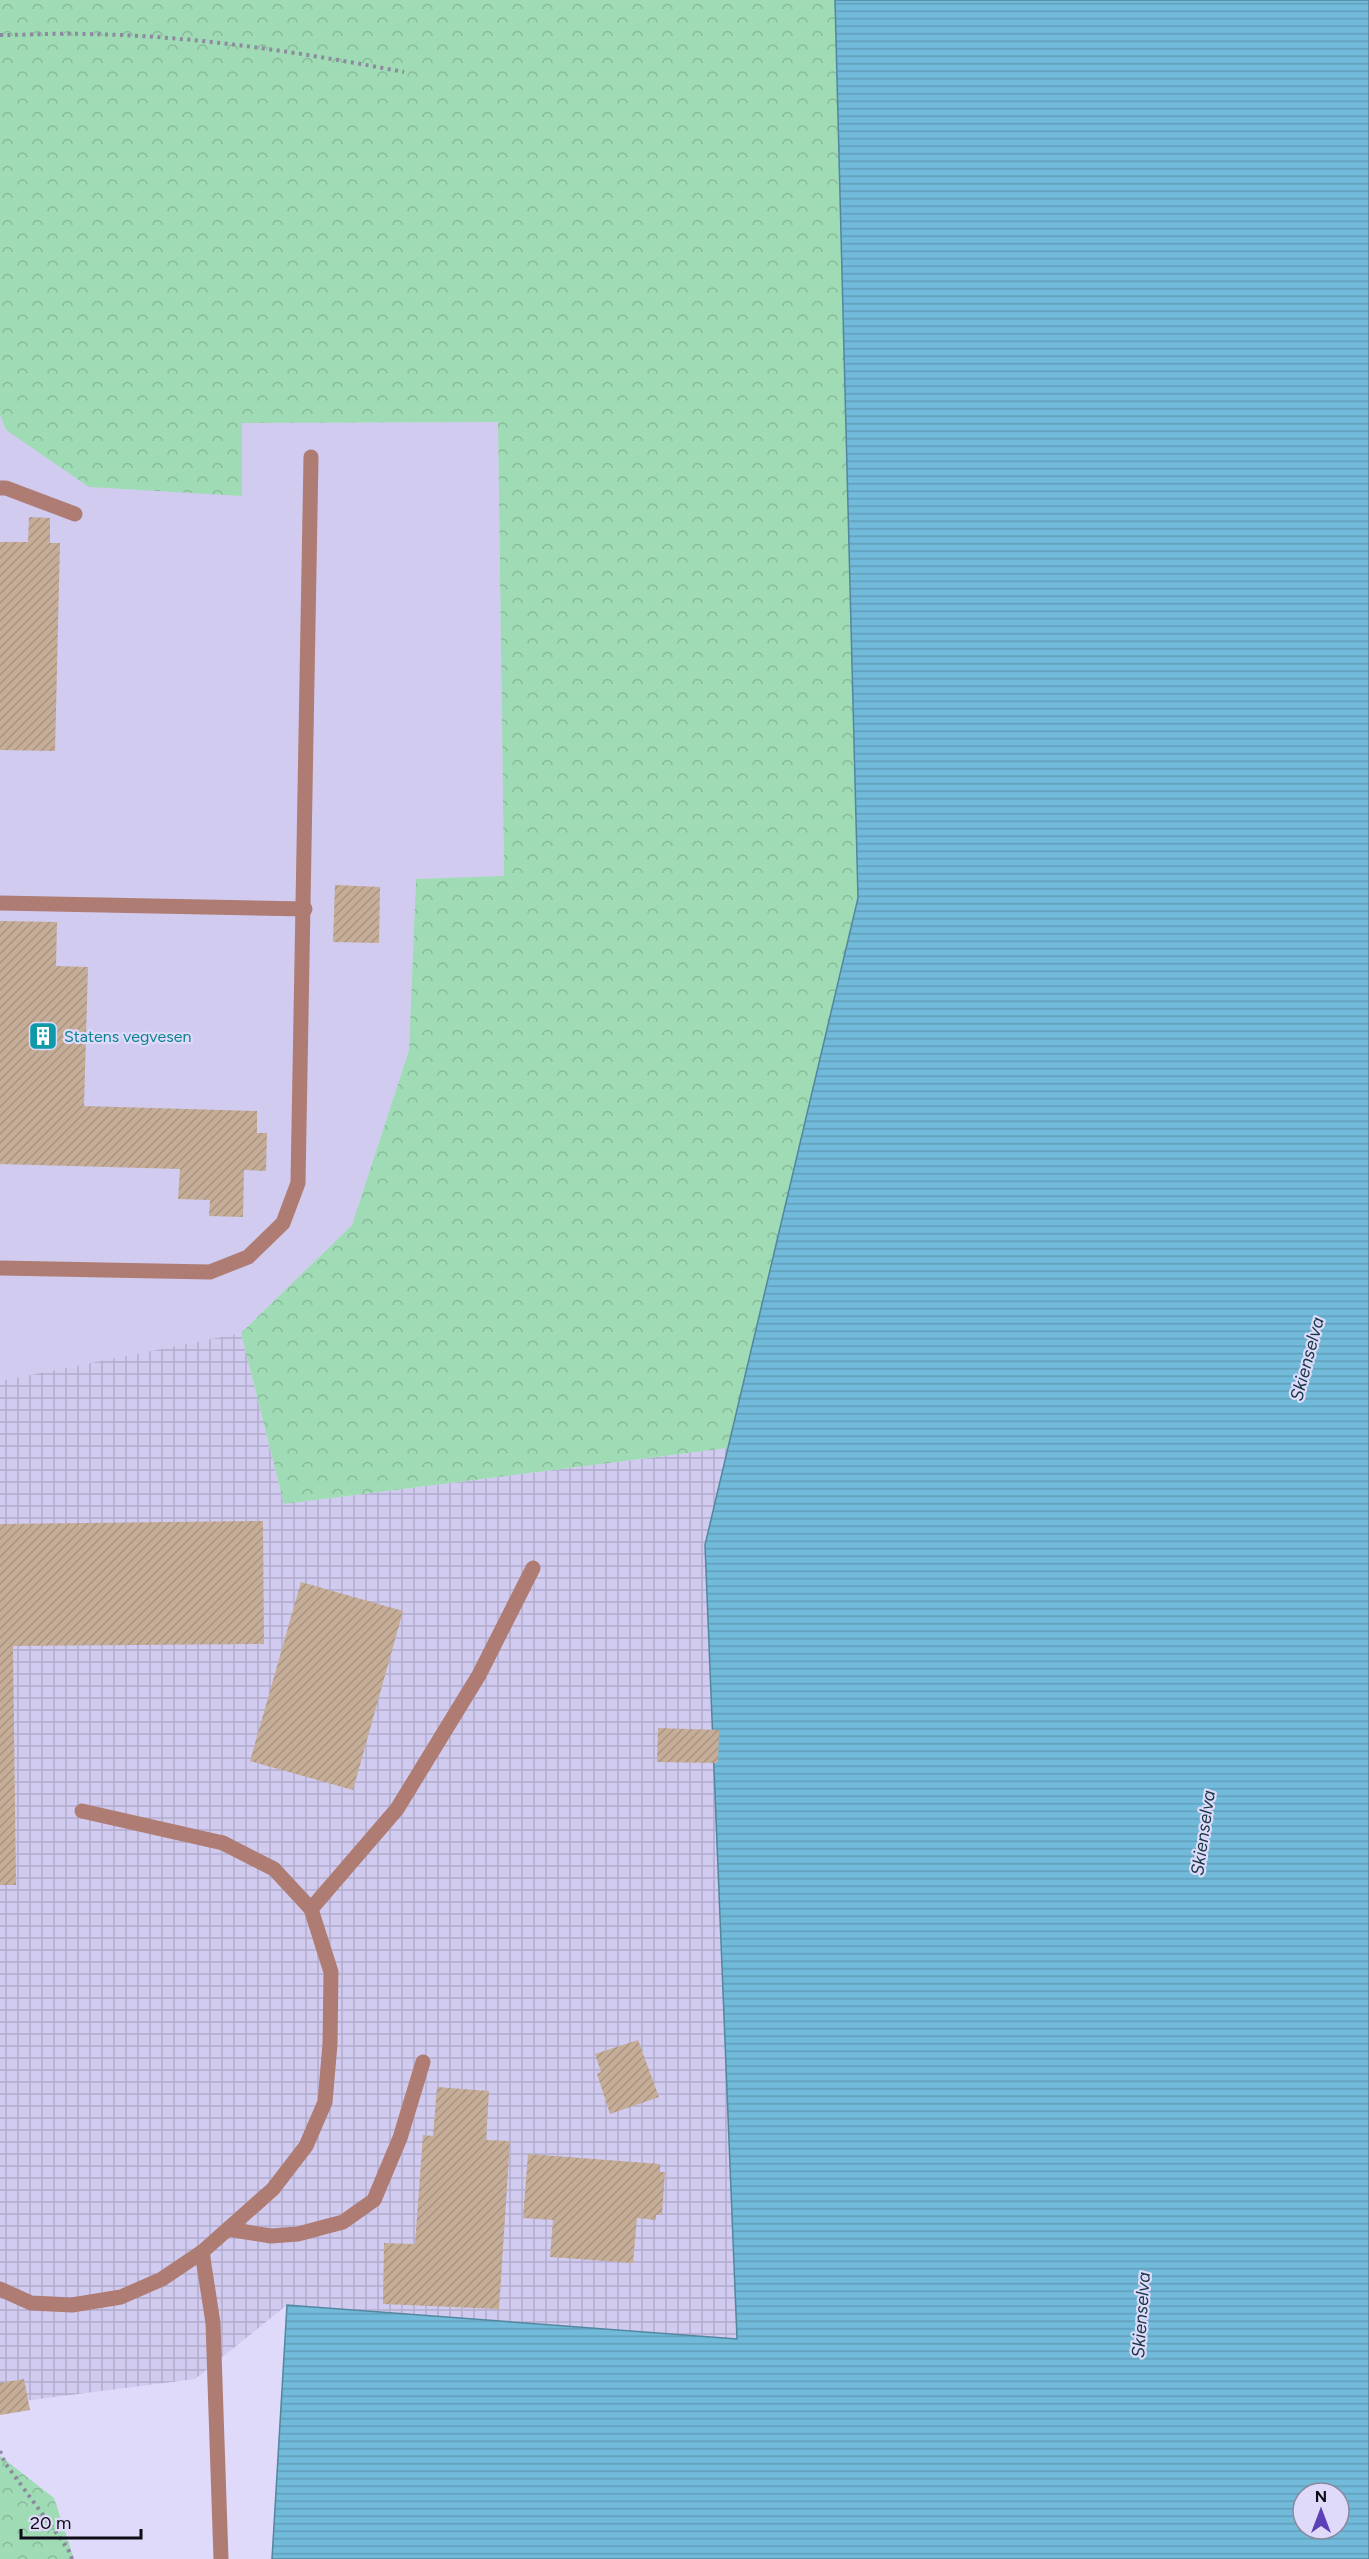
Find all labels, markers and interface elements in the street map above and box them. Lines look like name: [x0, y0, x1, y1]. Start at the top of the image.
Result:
building icon: Statens vegvesen: [27, 1020, 59, 1052]
place label: Statens vegvesen: [64, 1027, 191, 1046]
water label: Skienselva: [1285, 1314, 1329, 1403]
water label: Skienselva: [1186, 1789, 1220, 1877]
water label: Skienselva: [1127, 2271, 1155, 2359]
north arrow: [1291, 2481, 1351, 2541]
text: N: [1315, 2487, 1327, 2506]
scale bar: [21, 2502, 141, 2540]
text: 20 m: [30, 2512, 71, 2534]

